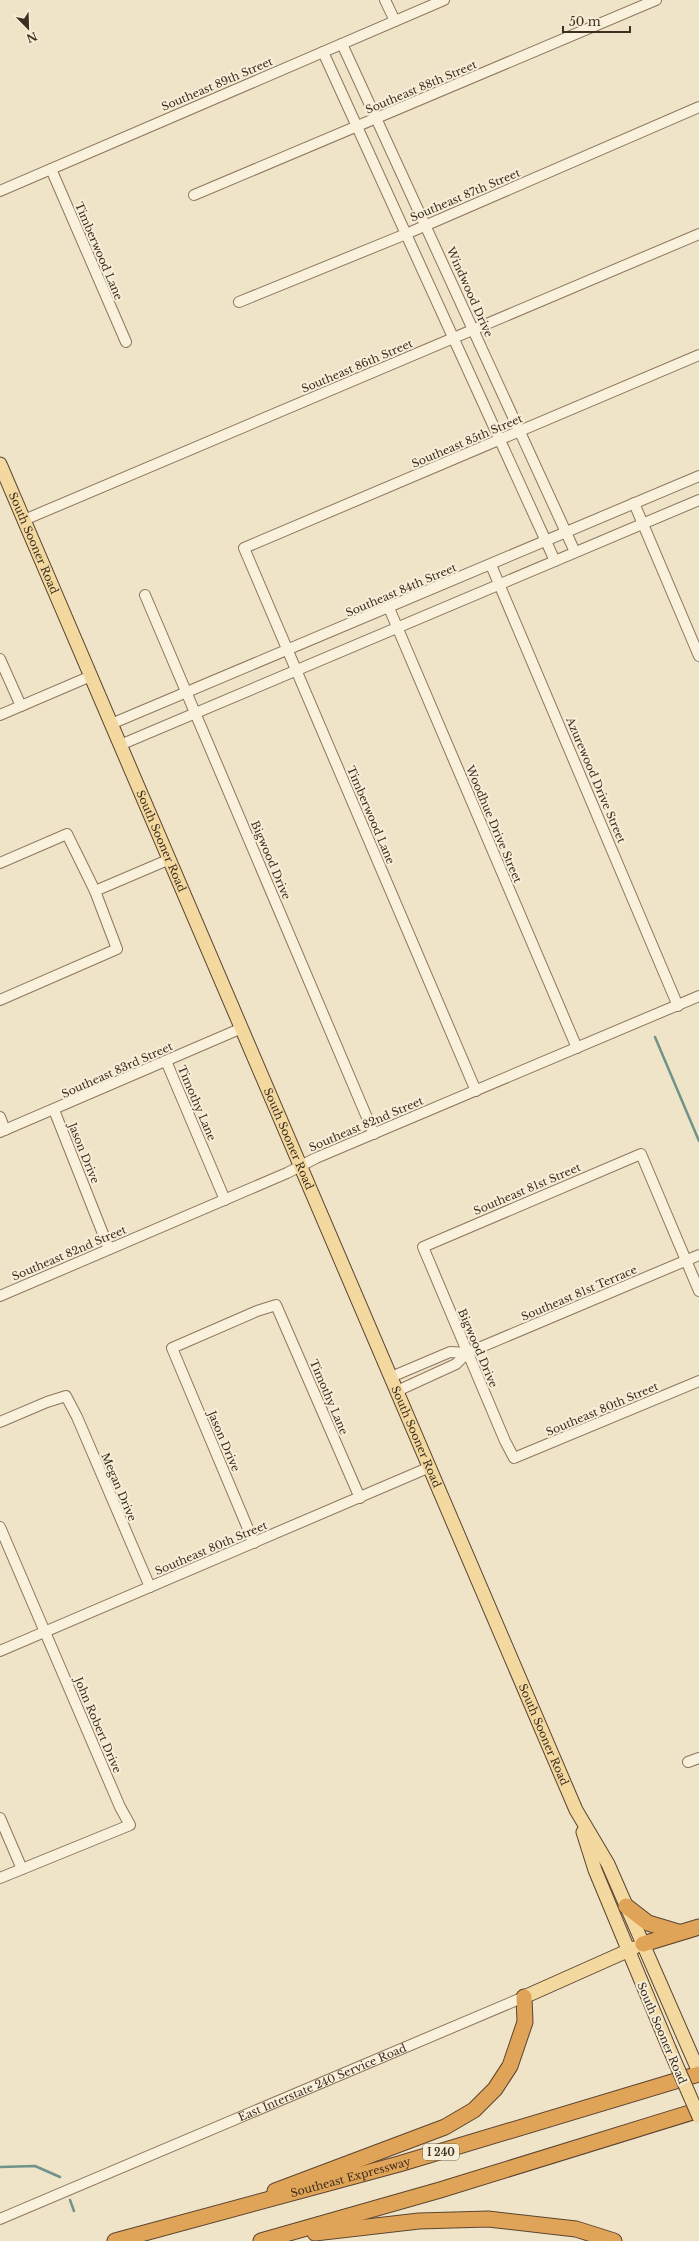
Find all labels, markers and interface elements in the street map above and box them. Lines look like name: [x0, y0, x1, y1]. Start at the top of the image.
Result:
north arrow: [8, 8, 48, 48]
scale bar: [563, 8, 630, 34]
text: 50 m: [569, 14, 601, 29]
text: N: [24, 29, 39, 46]
street label: Southeast 89th Street: [159, 54, 276, 114]
street label: Southeast 88th Street: [363, 57, 479, 117]
street label: Southeast 87th Street: [408, 165, 523, 225]
street label: Timberwood Lane: [72, 200, 126, 302]
street label: Windwood Drive: [443, 244, 496, 339]
street label: Southeast 86th Street: [299, 336, 416, 396]
street label: Southeast 85th Street: [410, 411, 525, 471]
street label: South Sooner Road: [6, 490, 62, 597]
street label: Southeast 84th Street: [343, 560, 459, 620]
street label: Azurewood Drive Street: [563, 714, 629, 846]
street label: Woodhue Drive Street: [463, 762, 525, 885]
street label: Timberwood Lane: [344, 764, 398, 866]
street label: South Sooner Road: [133, 788, 189, 895]
street label: Bigwood Drive: [248, 818, 294, 902]
street label: Southeast 83rd Street: [59, 1039, 176, 1101]
street label: Timothy Lane: [175, 1063, 219, 1143]
street label: South Sooner Road: [261, 1086, 317, 1192]
street label: Southeast 82nd Street: [307, 1093, 426, 1154]
street label: Jason Drive: [65, 1119, 103, 1185]
street label: Southeast 81st Street: [471, 1160, 583, 1218]
street label: Southeast 82nd Street: [10, 1222, 129, 1283]
street label: Southeast 81st Terrace: [519, 1262, 639, 1324]
street label: Bigwood Drive: [455, 1306, 501, 1390]
street label: Timothy Lane: [307, 1357, 351, 1437]
street label: Southeast 80th Street: [544, 1379, 661, 1439]
street label: South Sooner Road: [388, 1384, 444, 1490]
street label: Jason Drive: [204, 1407, 243, 1473]
street label: Megan Drive: [98, 1451, 140, 1523]
street label: Southeast 80th Street: [153, 1518, 270, 1578]
street label: John Robert Drive: [71, 1673, 125, 1775]
street label: South Sooner Road: [516, 1681, 572, 1788]
street label: South Sooner Road: [634, 1980, 690, 2087]
street label: East Interstate 240 Service Road: [236, 2040, 409, 2124]
road number: I 240: [423, 2144, 459, 2160]
street label: Southeast Expressway: [289, 2154, 412, 2200]

